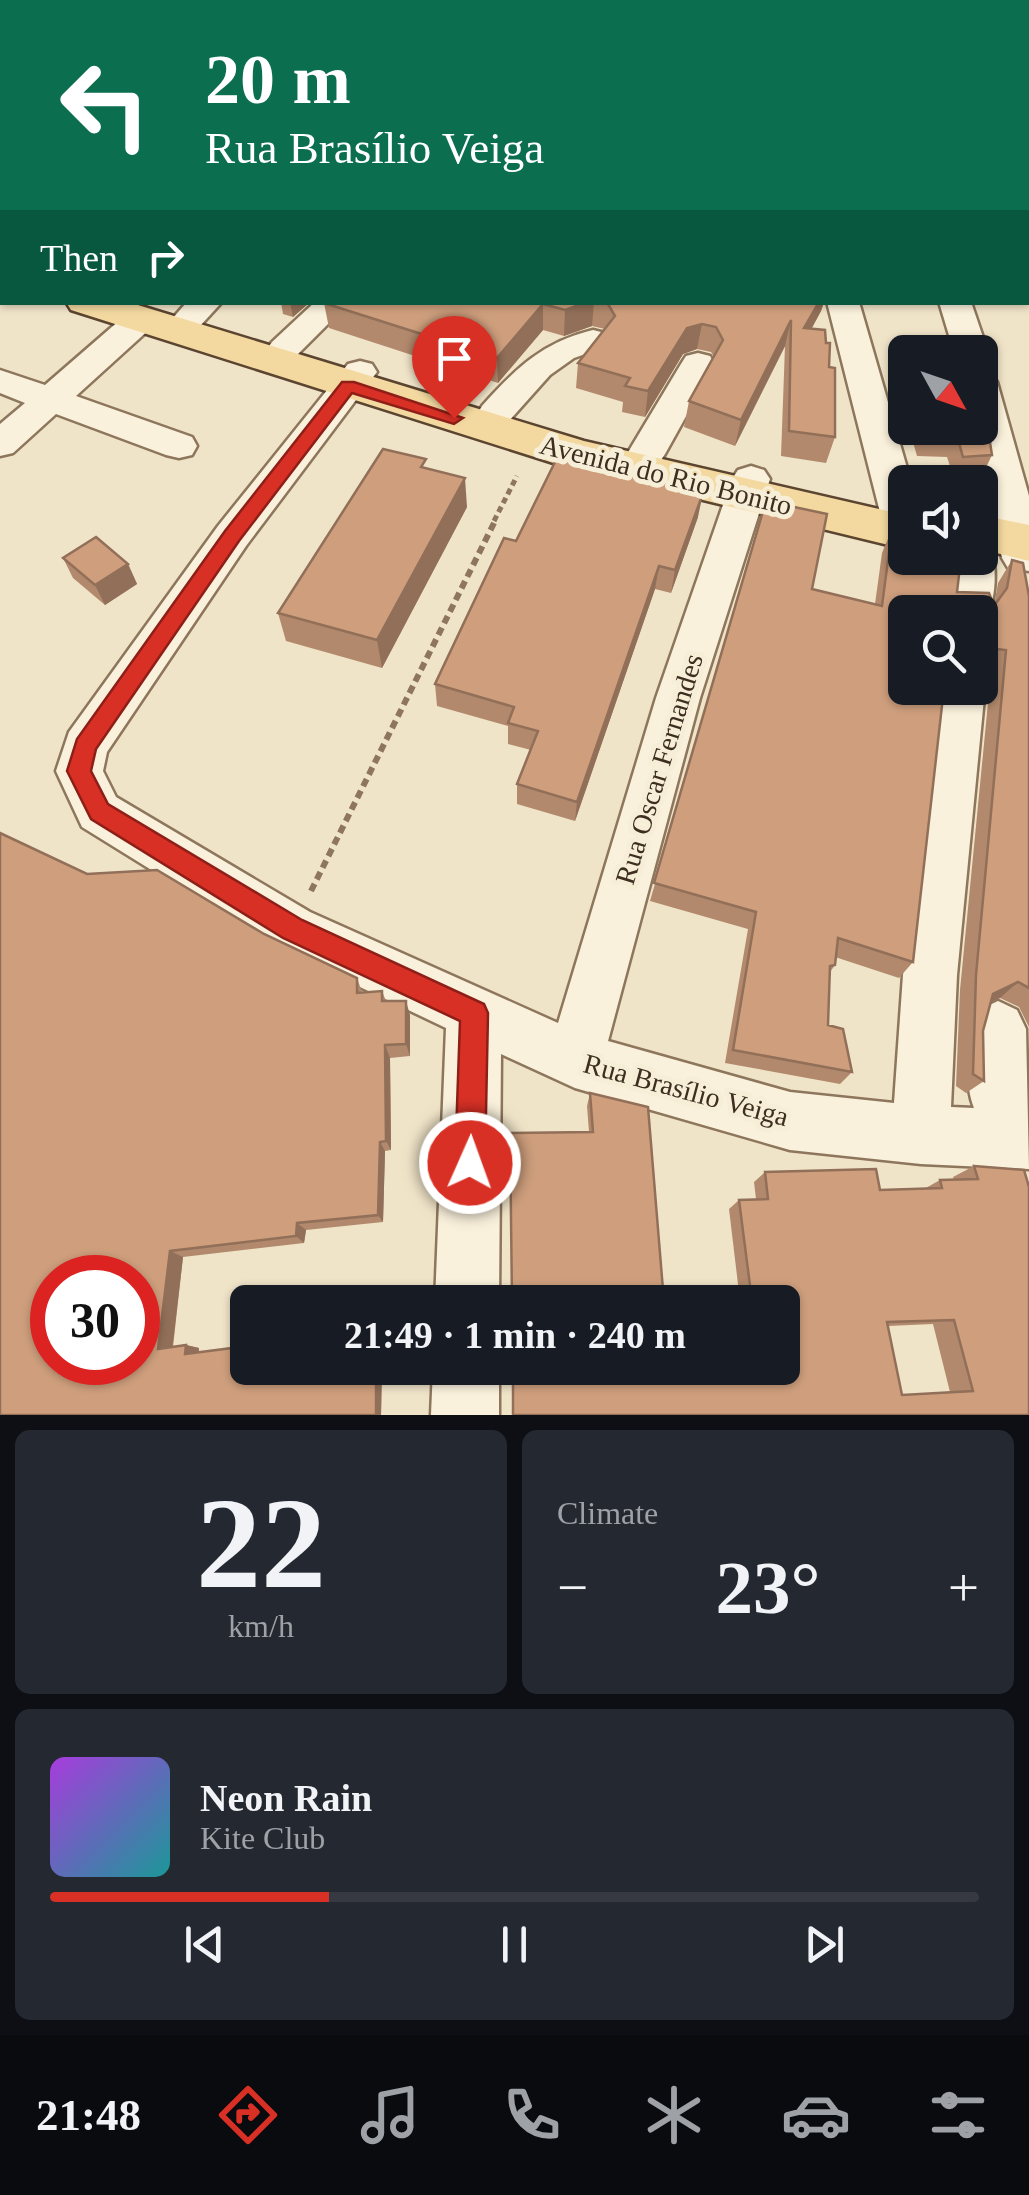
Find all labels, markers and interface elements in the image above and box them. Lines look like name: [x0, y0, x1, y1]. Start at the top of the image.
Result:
icon: left: [40, 40, 170, 170]
text: 20 m: [205, 41, 351, 118]
text: Rua Brasílio Veiga: [205, 123, 544, 173]
icon: right: [138, 230, 193, 285]
text: Then: [40, 237, 118, 279]
pin: [412, 316, 497, 419]
icon: arrive: [427, 331, 482, 386]
north arrow: [888, 335, 998, 445]
map controls: [888, 335, 998, 705]
street label: Avenida do Rio Bonito: [537, 429, 795, 521]
button: sound: [888, 465, 998, 575]
button: search: [888, 595, 998, 705]
street label: Rua Oscar Fernandes: [609, 650, 709, 888]
street label: Rua Brasílio Veiga: [580, 1048, 792, 1132]
position arrow: [418, 1111, 522, 1215]
speed limit sign: 30: [30, 1255, 160, 1385]
text: 21:49 · 1 min · 240 m: [344, 1314, 686, 1356]
text: 22: [196, 1471, 326, 1615]
text: Climate: [557, 1495, 658, 1531]
text: 23°: [716, 1546, 821, 1629]
text: −: [557, 1557, 588, 1618]
text: +: [948, 1557, 979, 1618]
text: km/h: [228, 1608, 294, 1644]
text: Neon Rain: [200, 1777, 372, 1819]
text: Kite Club: [200, 1820, 325, 1856]
icon: previous: [177, 1917, 232, 1972]
icon: pause: [487, 1917, 542, 1972]
icon: next: [797, 1917, 852, 1972]
icon: directions: [213, 2080, 283, 2150]
icon: music: [355, 2080, 425, 2150]
icon: phone: [497, 2080, 567, 2150]
icon: climate: [639, 2080, 709, 2150]
icon: car: [781, 2080, 851, 2150]
icon: filters: [923, 2080, 993, 2150]
text: 21:48: [36, 2090, 141, 2140]

